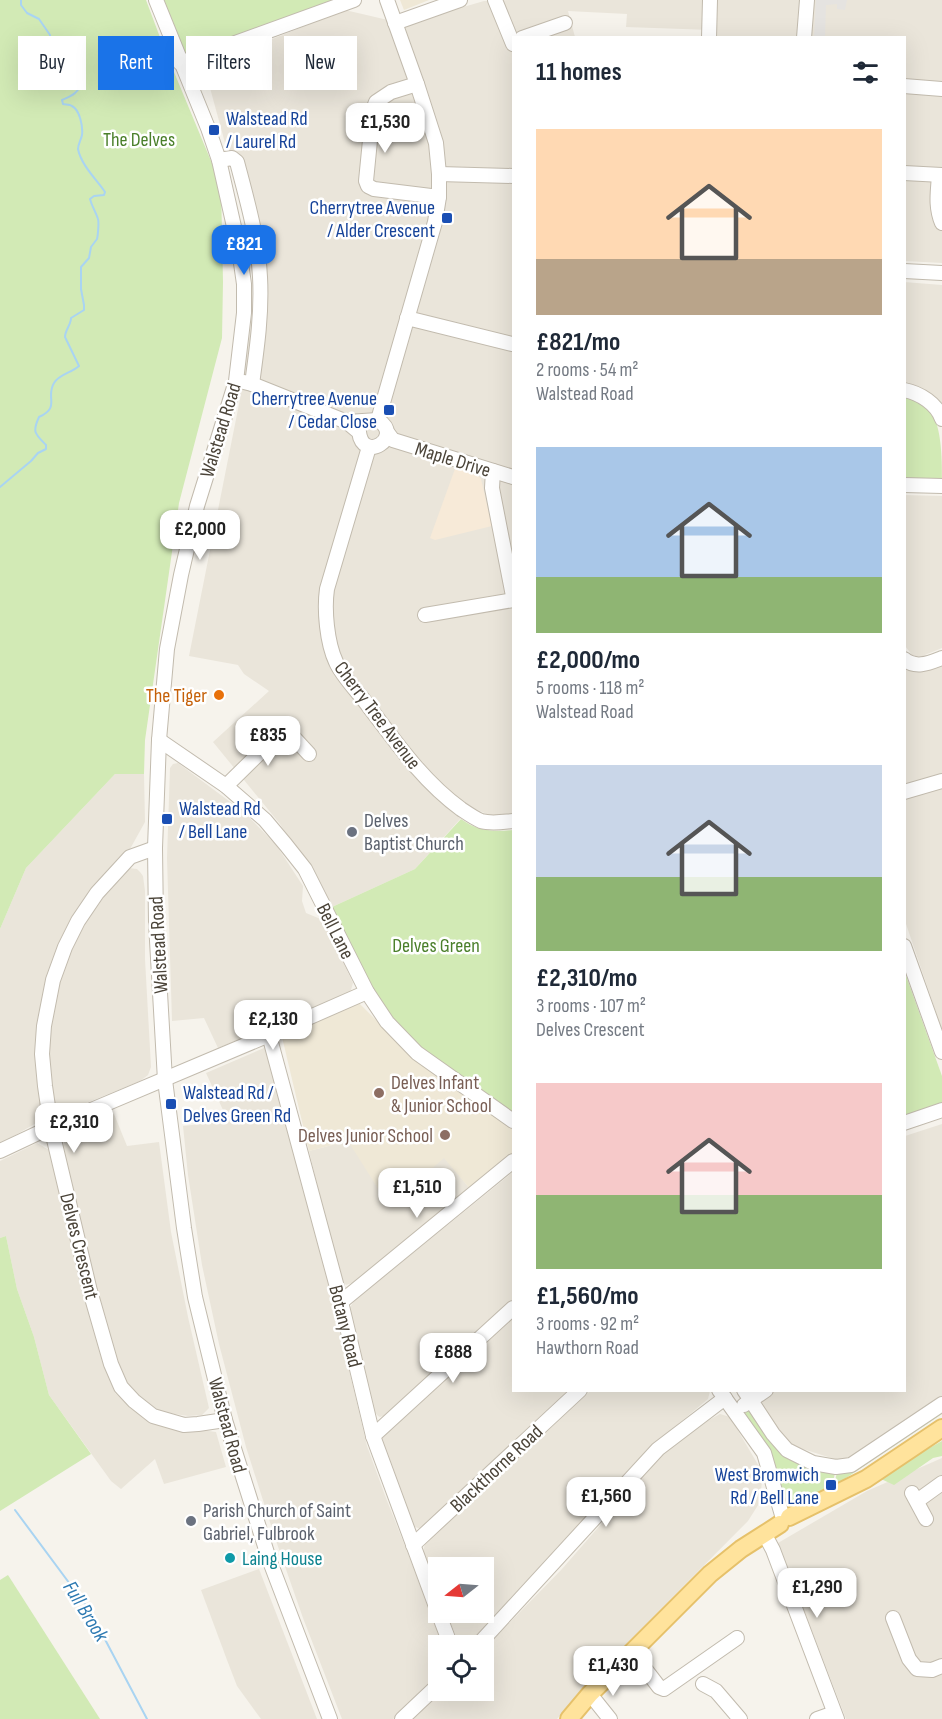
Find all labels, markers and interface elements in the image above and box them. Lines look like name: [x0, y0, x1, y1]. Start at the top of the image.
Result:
chip: Buy: [18, 36, 86, 90]
chip: Rent: [98, 36, 174, 90]
chip: Filters: [186, 36, 272, 90]
chip: New: [284, 36, 357, 90]
icon: filters: [849, 56, 882, 89]
text: 11 homes: [536, 57, 622, 88]
pin: £1,530: [336, 103, 434, 154]
place label: Walstead Rd / Laurel Rd: [226, 107, 308, 154]
text: £1,530: [360, 110, 410, 134]
marker: Walstead Rd / Laurel Rd: [207, 123, 221, 137]
park label: The Delves: [103, 128, 175, 152]
icon: home: [655, 168, 763, 276]
place label: Cherrytree Avenue / Alder Crescent: [310, 196, 435, 243]
marker: Cherrytree Avenue / Alder Crescent: [440, 211, 454, 225]
pin: £821: [208, 225, 280, 276]
text: £821: [226, 232, 262, 256]
text: £821/mo: [536, 327, 620, 358]
text: 2 rooms · 54 m²: [536, 358, 638, 382]
street label: Walstead Road: [195, 380, 247, 480]
text: Walstead Road: [536, 382, 634, 406]
place label: Cherrytree Avenue / Cedar Close: [252, 387, 377, 434]
marker: Cherrytree Avenue / Cedar Close: [382, 403, 396, 417]
street label: Maple Drive: [412, 437, 493, 483]
icon: home: [655, 486, 763, 594]
pin: £2,000: [151, 510, 249, 561]
text: £2,000: [174, 517, 226, 541]
text: £2,000/mo: [536, 645, 640, 676]
street label: Cherry Tree Avenue: [329, 657, 426, 774]
text: 5 rooms · 118 m²: [536, 676, 645, 700]
place label: The Tiger: [146, 684, 207, 708]
marker: The Tiger: [212, 688, 226, 702]
text: Walstead Road: [536, 700, 634, 724]
pin: £835: [232, 716, 304, 767]
text: £835: [249, 723, 287, 747]
place label: Walstead Rd / Bell Lane: [179, 797, 261, 844]
icon: home: [655, 804, 763, 912]
place label: Delves Baptist Church: [364, 809, 464, 856]
marker: Walstead Rd / Bell Lane: [160, 812, 174, 826]
marker: Delves Baptist Church: [345, 825, 359, 839]
street label: Walstead Road: [144, 896, 174, 994]
street label: Bell Lane: [311, 900, 359, 963]
park label: Delves Green: [392, 934, 480, 958]
text: £2,310/mo: [536, 963, 637, 994]
text: 3 rooms · 107 m²: [536, 994, 646, 1018]
pin: £2,130: [224, 1000, 322, 1051]
text: £2,130: [248, 1007, 298, 1031]
text: Delves Crescent: [536, 1018, 645, 1042]
place label: Delves Infant & Junior School: [391, 1071, 492, 1118]
place label: Walstead Rd / Delves Green Rd: [183, 1081, 291, 1128]
marker: Delves Infant & Junior School: [372, 1086, 386, 1100]
marker: Walstead Rd / Delves Green Rd: [164, 1097, 178, 1111]
pin: £2,310: [25, 1103, 123, 1154]
text: £2,310: [49, 1110, 99, 1134]
icon: home: [655, 1122, 763, 1230]
place label: Delves Junior School: [298, 1124, 433, 1148]
marker: Delves Junior School: [438, 1128, 452, 1142]
pin: £1,510: [368, 1168, 466, 1219]
text: £1,510: [392, 1175, 442, 1199]
street label: Delves Crescent: [54, 1191, 104, 1302]
text: £1,560/mo: [536, 1281, 639, 1312]
street label: Botany Road: [323, 1283, 367, 1370]
text: 3 rooms · 92 m²: [536, 1312, 639, 1336]
pin: £888: [417, 1333, 489, 1384]
text: Hawthorn Road: [536, 1336, 639, 1360]
text: £888: [434, 1340, 472, 1364]
street label: Walstead Road: [203, 1375, 251, 1476]
street label: Blackthorne Road: [445, 1420, 548, 1518]
place label: West Bromwich Rd / Bell Lane: [715, 1463, 819, 1510]
pin: £1,560: [557, 1477, 655, 1528]
marker: West Bromwich Rd / Bell Lane: [824, 1478, 838, 1492]
text: £1,560: [581, 1484, 632, 1508]
place label: Parish Church of Saint Gabriel, Fulbrook: [203, 1499, 351, 1546]
marker: Parish Church of Saint Gabriel, Fulbrook: [184, 1514, 198, 1528]
place label: Laing House: [242, 1547, 323, 1571]
marker: Laing House: [223, 1551, 237, 1565]
north arrow: [428, 1557, 494, 1623]
map controls: [428, 1557, 494, 1701]
pin: £1,290: [768, 1568, 866, 1619]
text: £1,290: [792, 1575, 842, 1599]
water label: Full Brook: [57, 1576, 114, 1647]
button: locate: [428, 1635, 494, 1701]
pin: £1,430: [564, 1646, 662, 1697]
text: £1,430: [587, 1653, 639, 1677]

